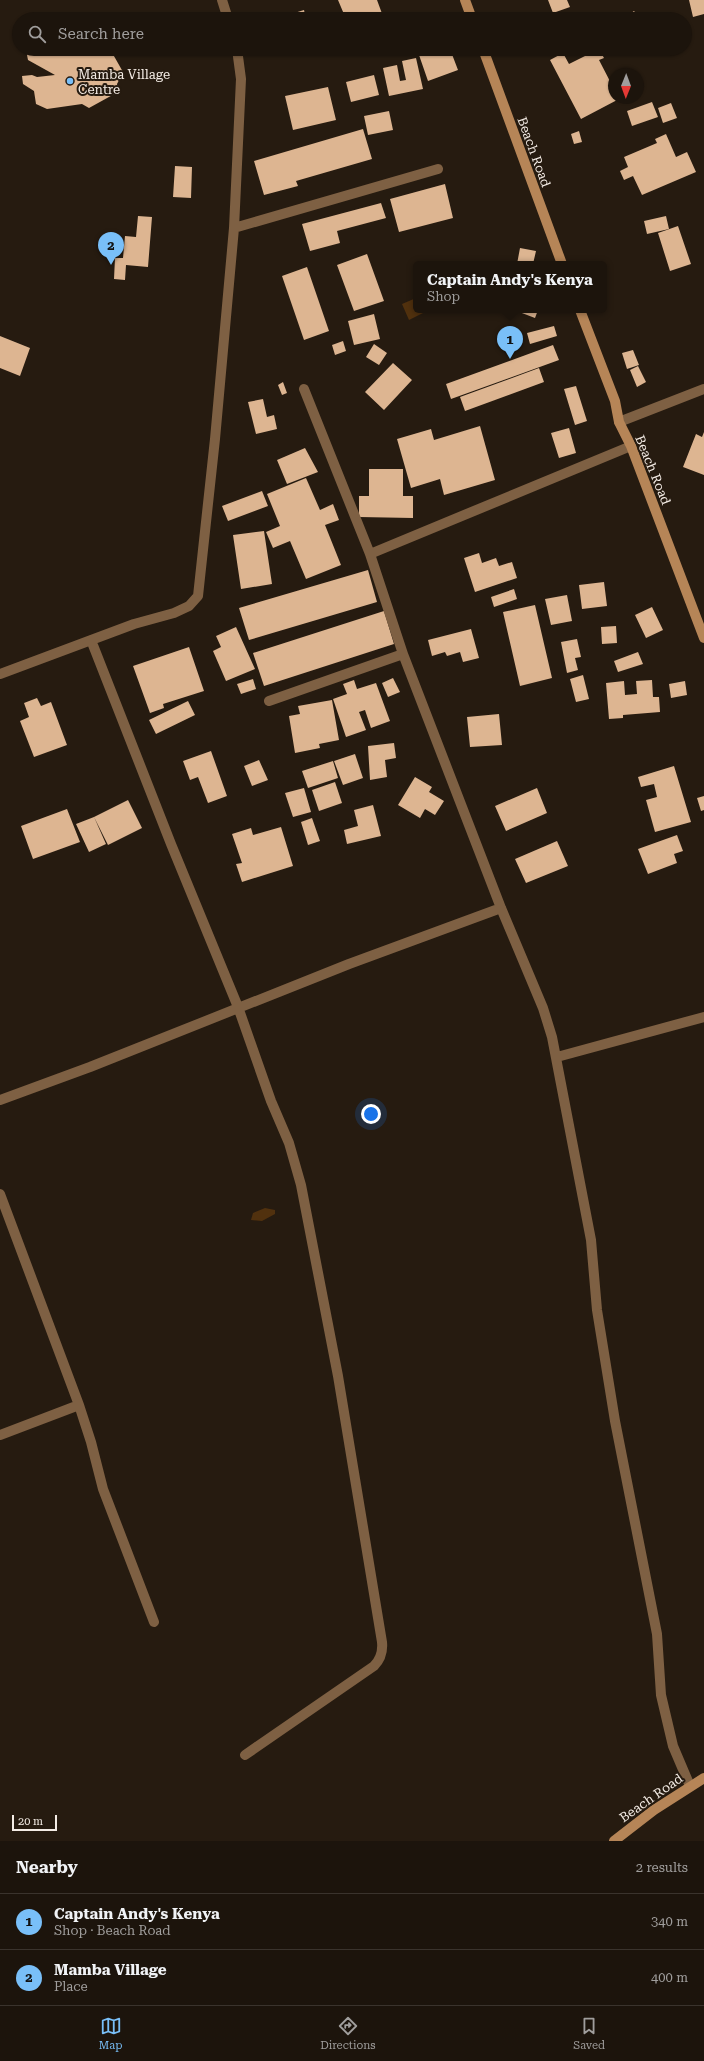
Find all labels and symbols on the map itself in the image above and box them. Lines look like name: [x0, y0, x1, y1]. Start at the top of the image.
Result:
place label: Mamba Village Centre: [78, 67, 170, 97]
north arrow: [608, 68, 644, 104]
marker: Mamba Village Centre: [65, 76, 75, 86]
street label: Beach Road: [514, 115, 554, 190]
pin: 2: [98, 232, 124, 265]
pin: 1: [497, 326, 523, 359]
street label: Beach Road: [632, 433, 674, 508]
your location: [361, 1104, 381, 1124]
street label: Beach Road: [617, 1770, 686, 1825]
scale bar: [12, 1813, 57, 1832]

